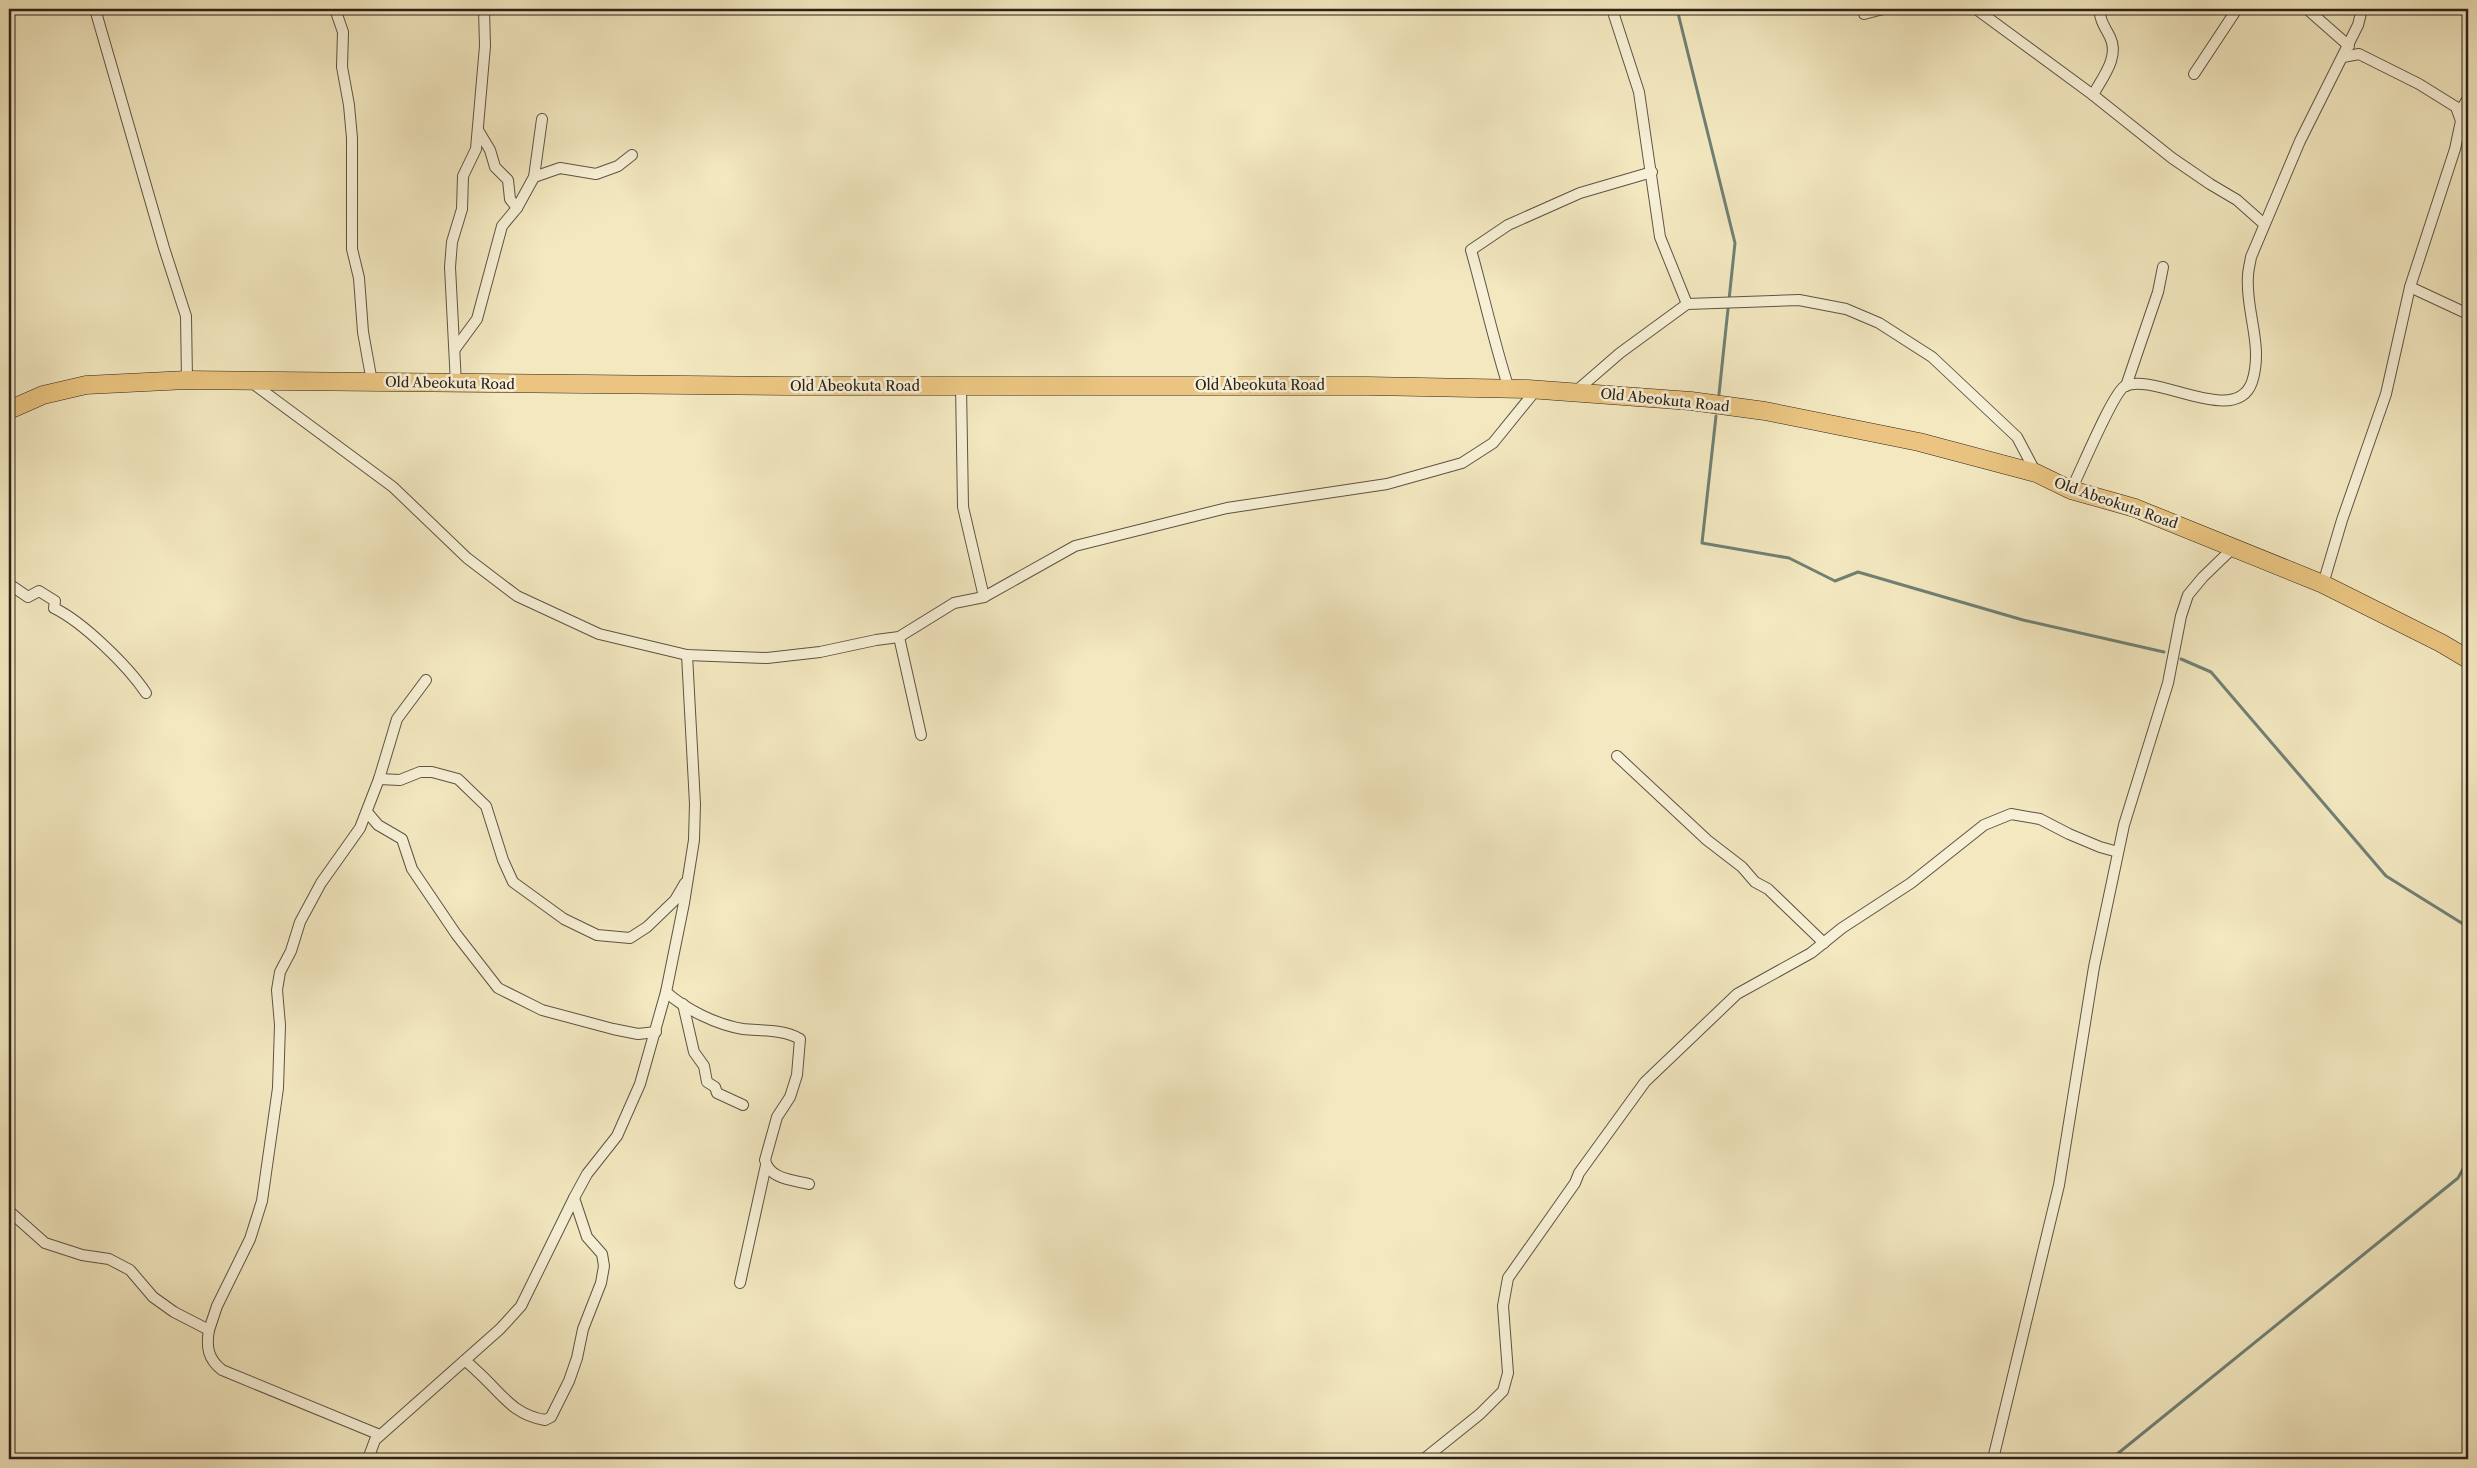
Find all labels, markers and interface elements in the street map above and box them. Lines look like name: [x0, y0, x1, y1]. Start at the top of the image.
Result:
street label: Old Abeokuta Road: [385, 373, 516, 393]
street label: Old Abeokuta Road: [1195, 376, 1325, 394]
street label: Old Abeokuta Road: [790, 377, 920, 395]
street label: Old Abeokuta Road: [1599, 384, 1731, 416]
street label: Old Abeokuta Road: [2052, 473, 2181, 533]

